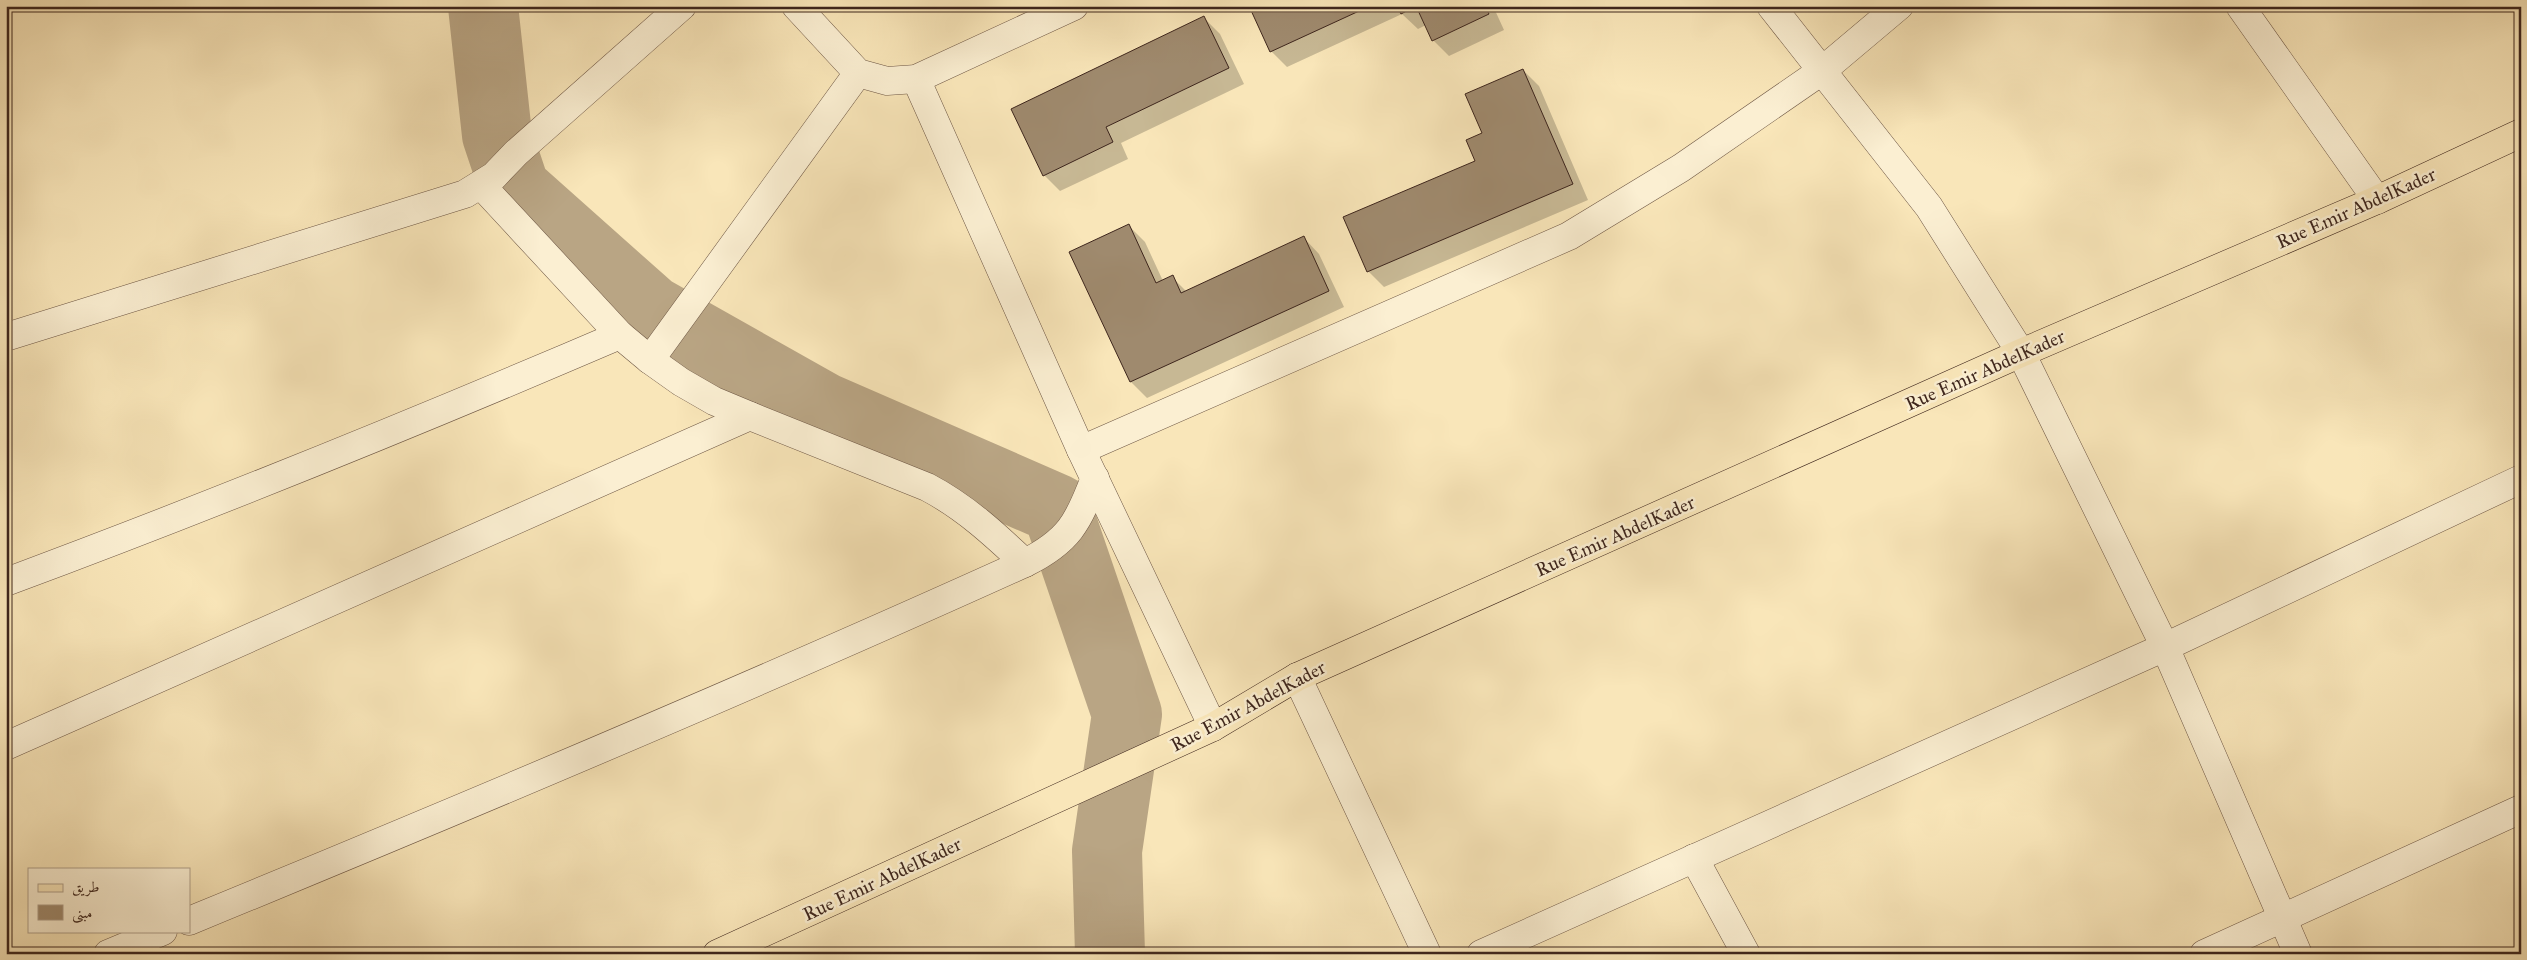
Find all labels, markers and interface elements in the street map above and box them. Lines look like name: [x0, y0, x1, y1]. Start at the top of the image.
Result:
street label: Rue Emir AbdelKader: [2273, 162, 2440, 253]
street label: Rue Emir AbdelKader: [1902, 324, 2069, 415]
street label: Rue Emir AbdelKader: [1532, 490, 1699, 581]
street label: Rue Emir AbdelKader: [1167, 655, 1330, 757]
street label: Rue Emir AbdelKader: [799, 832, 966, 926]
legend: [28, 868, 190, 932]
text: طريق: [72, 878, 99, 897]
text: مبنى: [72, 904, 92, 924]

